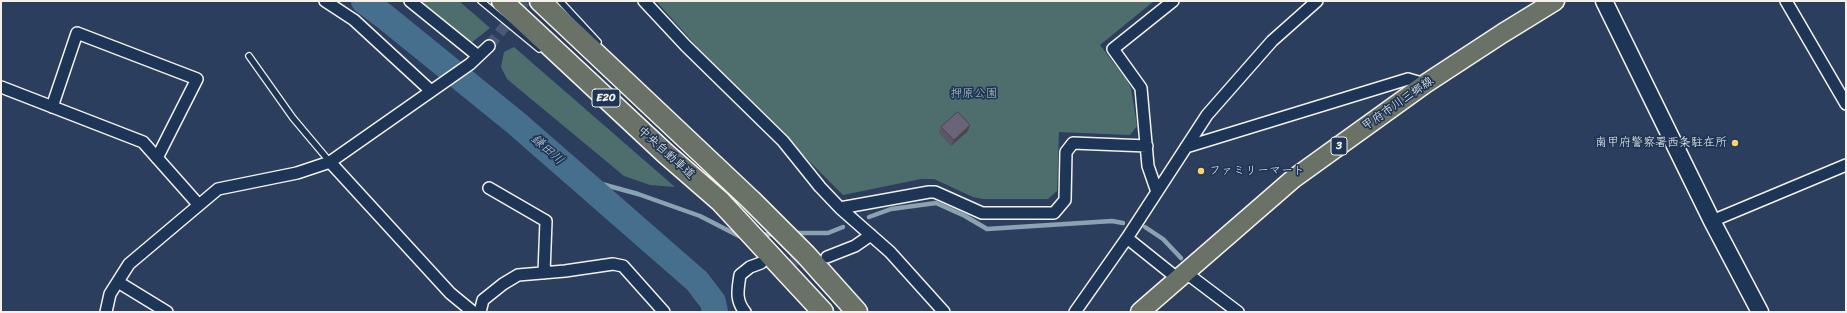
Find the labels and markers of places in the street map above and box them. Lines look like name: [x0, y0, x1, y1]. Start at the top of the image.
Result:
place label: 南甲府警察署西条駐在所: [1595, 136, 1727, 150]
marker: 南甲府警察署西条駐在所: [1730, 138, 1740, 148]
place label: ファミリーマート: [1209, 164, 1305, 178]
marker: ファミリーマート: [1196, 166, 1206, 176]

